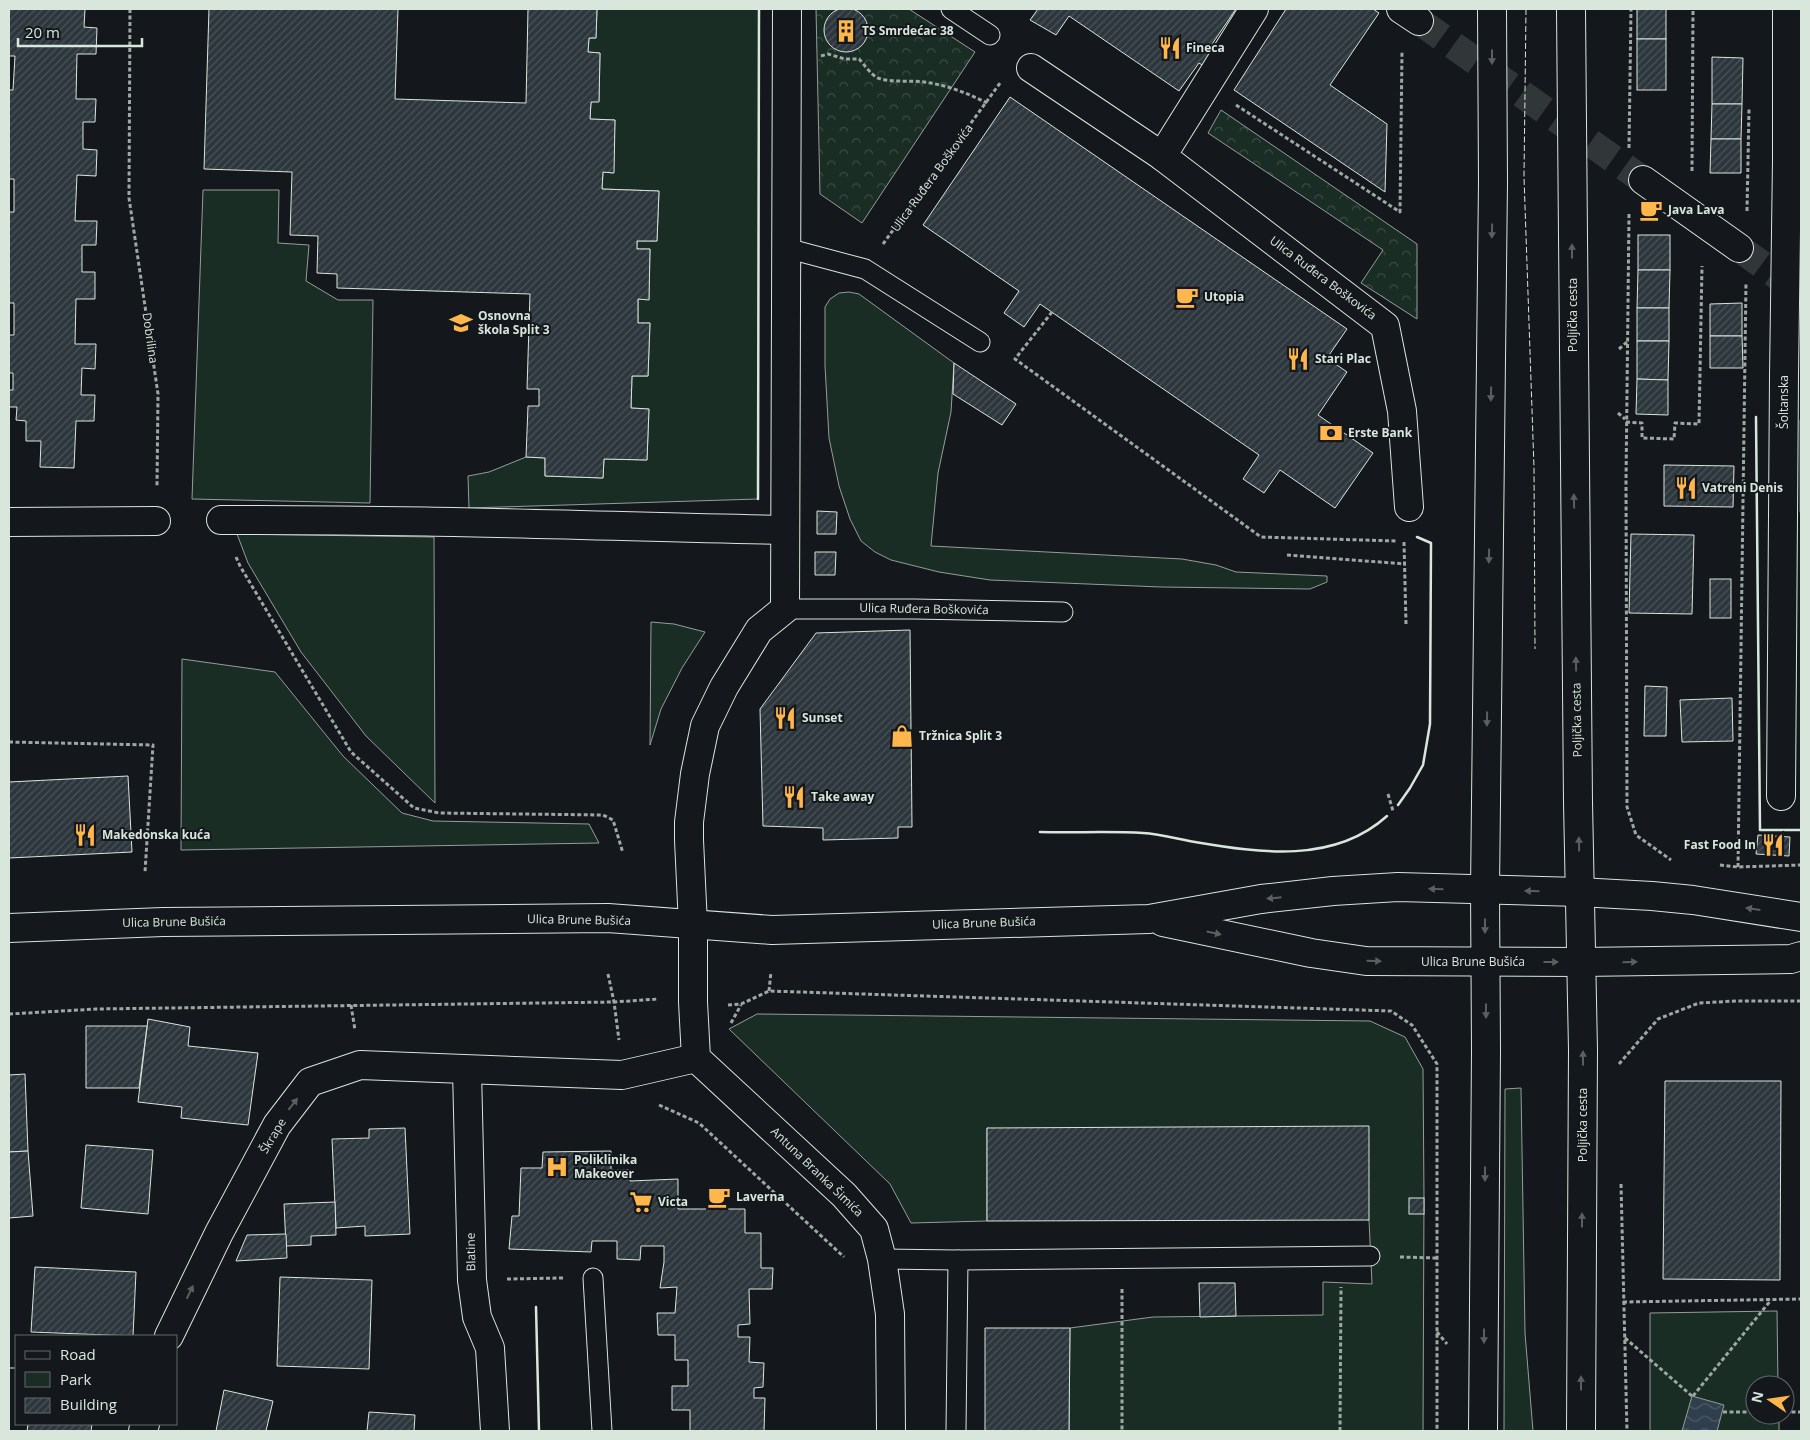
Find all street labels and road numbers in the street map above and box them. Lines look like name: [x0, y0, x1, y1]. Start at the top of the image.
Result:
street label: Ulica Ruđera Boškovića: [887, 120, 977, 235]
street label: Ulica Ruđera Boškovića: [1266, 232, 1380, 323]
street label: Poljička cesta: [1564, 278, 1581, 352]
street label: Dobrilina: [139, 311, 162, 365]
street label: Šoltanska: [1775, 375, 1792, 429]
street label: Ulica Ruđera Boškovića: [859, 599, 989, 618]
street label: Poljička cesta: [1567, 683, 1586, 757]
street label: Ulica Brune Bušića: [527, 910, 631, 929]
street label: Ulica Brune Bušića: [122, 912, 226, 931]
street label: Ulica Brune Bušića: [932, 912, 1036, 933]
street label: Ulica Brune Bušića: [1421, 953, 1525, 970]
street label: Poljička cesta: [1574, 1088, 1591, 1162]
street label: Škrape: [255, 1115, 290, 1157]
street label: Antuna Branka Šimića: [767, 1123, 867, 1220]
street label: Blatine: [462, 1232, 479, 1272]

